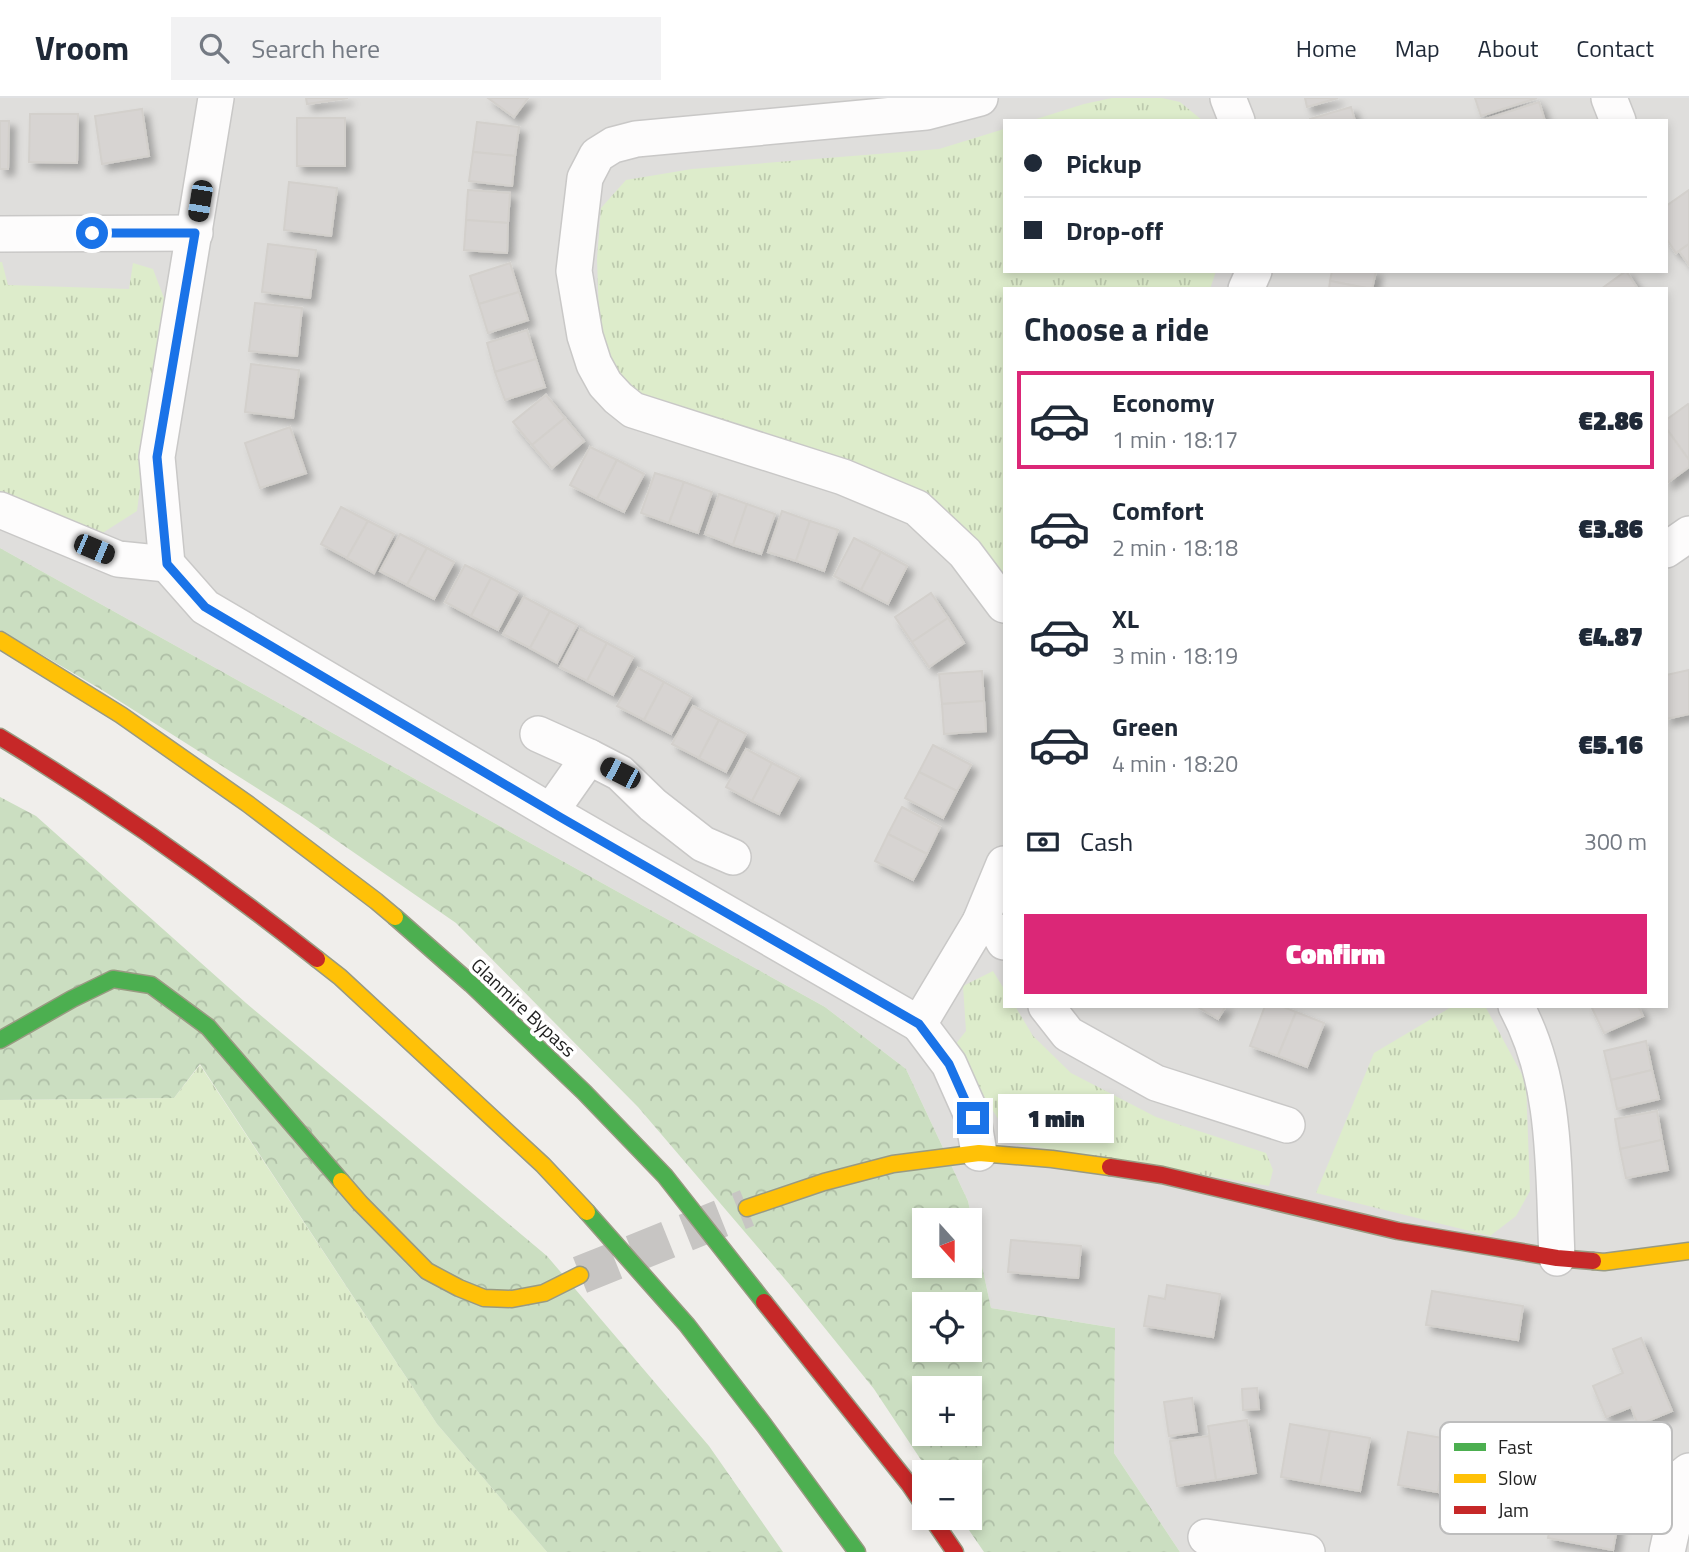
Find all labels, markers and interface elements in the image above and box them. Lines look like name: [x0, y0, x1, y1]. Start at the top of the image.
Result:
search box: [171, 17, 661, 80]
text: Vroom: [35, 23, 129, 73]
icon: search: [195, 29, 233, 67]
text: Search here: [251, 29, 380, 68]
text: Home: [1296, 30, 1357, 66]
text: Map: [1395, 30, 1440, 66]
text: About: [1478, 30, 1538, 66]
text: Contact: [1576, 30, 1654, 66]
text: Pickup: [1066, 144, 1142, 183]
car: [187, 179, 214, 223]
text: Drop-off: [1066, 211, 1163, 250]
route start: [76, 217, 108, 249]
text: Choose a ride: [1024, 305, 1209, 353]
text: Economy: [1112, 383, 1214, 422]
icon: car: [1028, 389, 1091, 452]
text: €2.86: [1578, 401, 1643, 440]
text: 1 min · 18:17: [1112, 422, 1238, 457]
text: Comfort: [1112, 491, 1204, 530]
icon: car: [1028, 497, 1091, 560]
text: €3.86: [1578, 509, 1643, 548]
text: 2 min · 18:18: [1112, 530, 1238, 565]
car: [71, 531, 118, 567]
text: XL: [1112, 599, 1139, 638]
icon: car: [1028, 605, 1091, 668]
text: €4.87: [1578, 617, 1643, 656]
text: 3 min · 18:19: [1112, 638, 1238, 673]
text: Green: [1112, 707, 1178, 746]
icon: car: [1028, 713, 1091, 776]
text: €5.16: [1578, 725, 1643, 764]
text: 4 min · 18:20: [1112, 746, 1238, 781]
car: [597, 754, 644, 792]
text: Cash: [1080, 822, 1133, 861]
icon: cash: [1024, 823, 1062, 861]
text: 300 m: [1584, 824, 1647, 859]
button: Confirm: [1024, 914, 1647, 994]
street label: Glanmire Bypass: [465, 951, 583, 1063]
callout: 1 min: [998, 1094, 1113, 1142]
text: 1 min: [1027, 1101, 1085, 1136]
route end: [957, 1102, 989, 1134]
north arrow: [912, 1208, 982, 1278]
map controls: [912, 1208, 982, 1530]
button: locate: [912, 1292, 982, 1362]
button: +: [912, 1376, 982, 1446]
legend: [1440, 1422, 1672, 1534]
text: Fast: [1498, 1432, 1533, 1461]
button: −: [912, 1460, 982, 1530]
text: Slow: [1498, 1463, 1537, 1492]
text: Jam: [1498, 1495, 1529, 1524]

